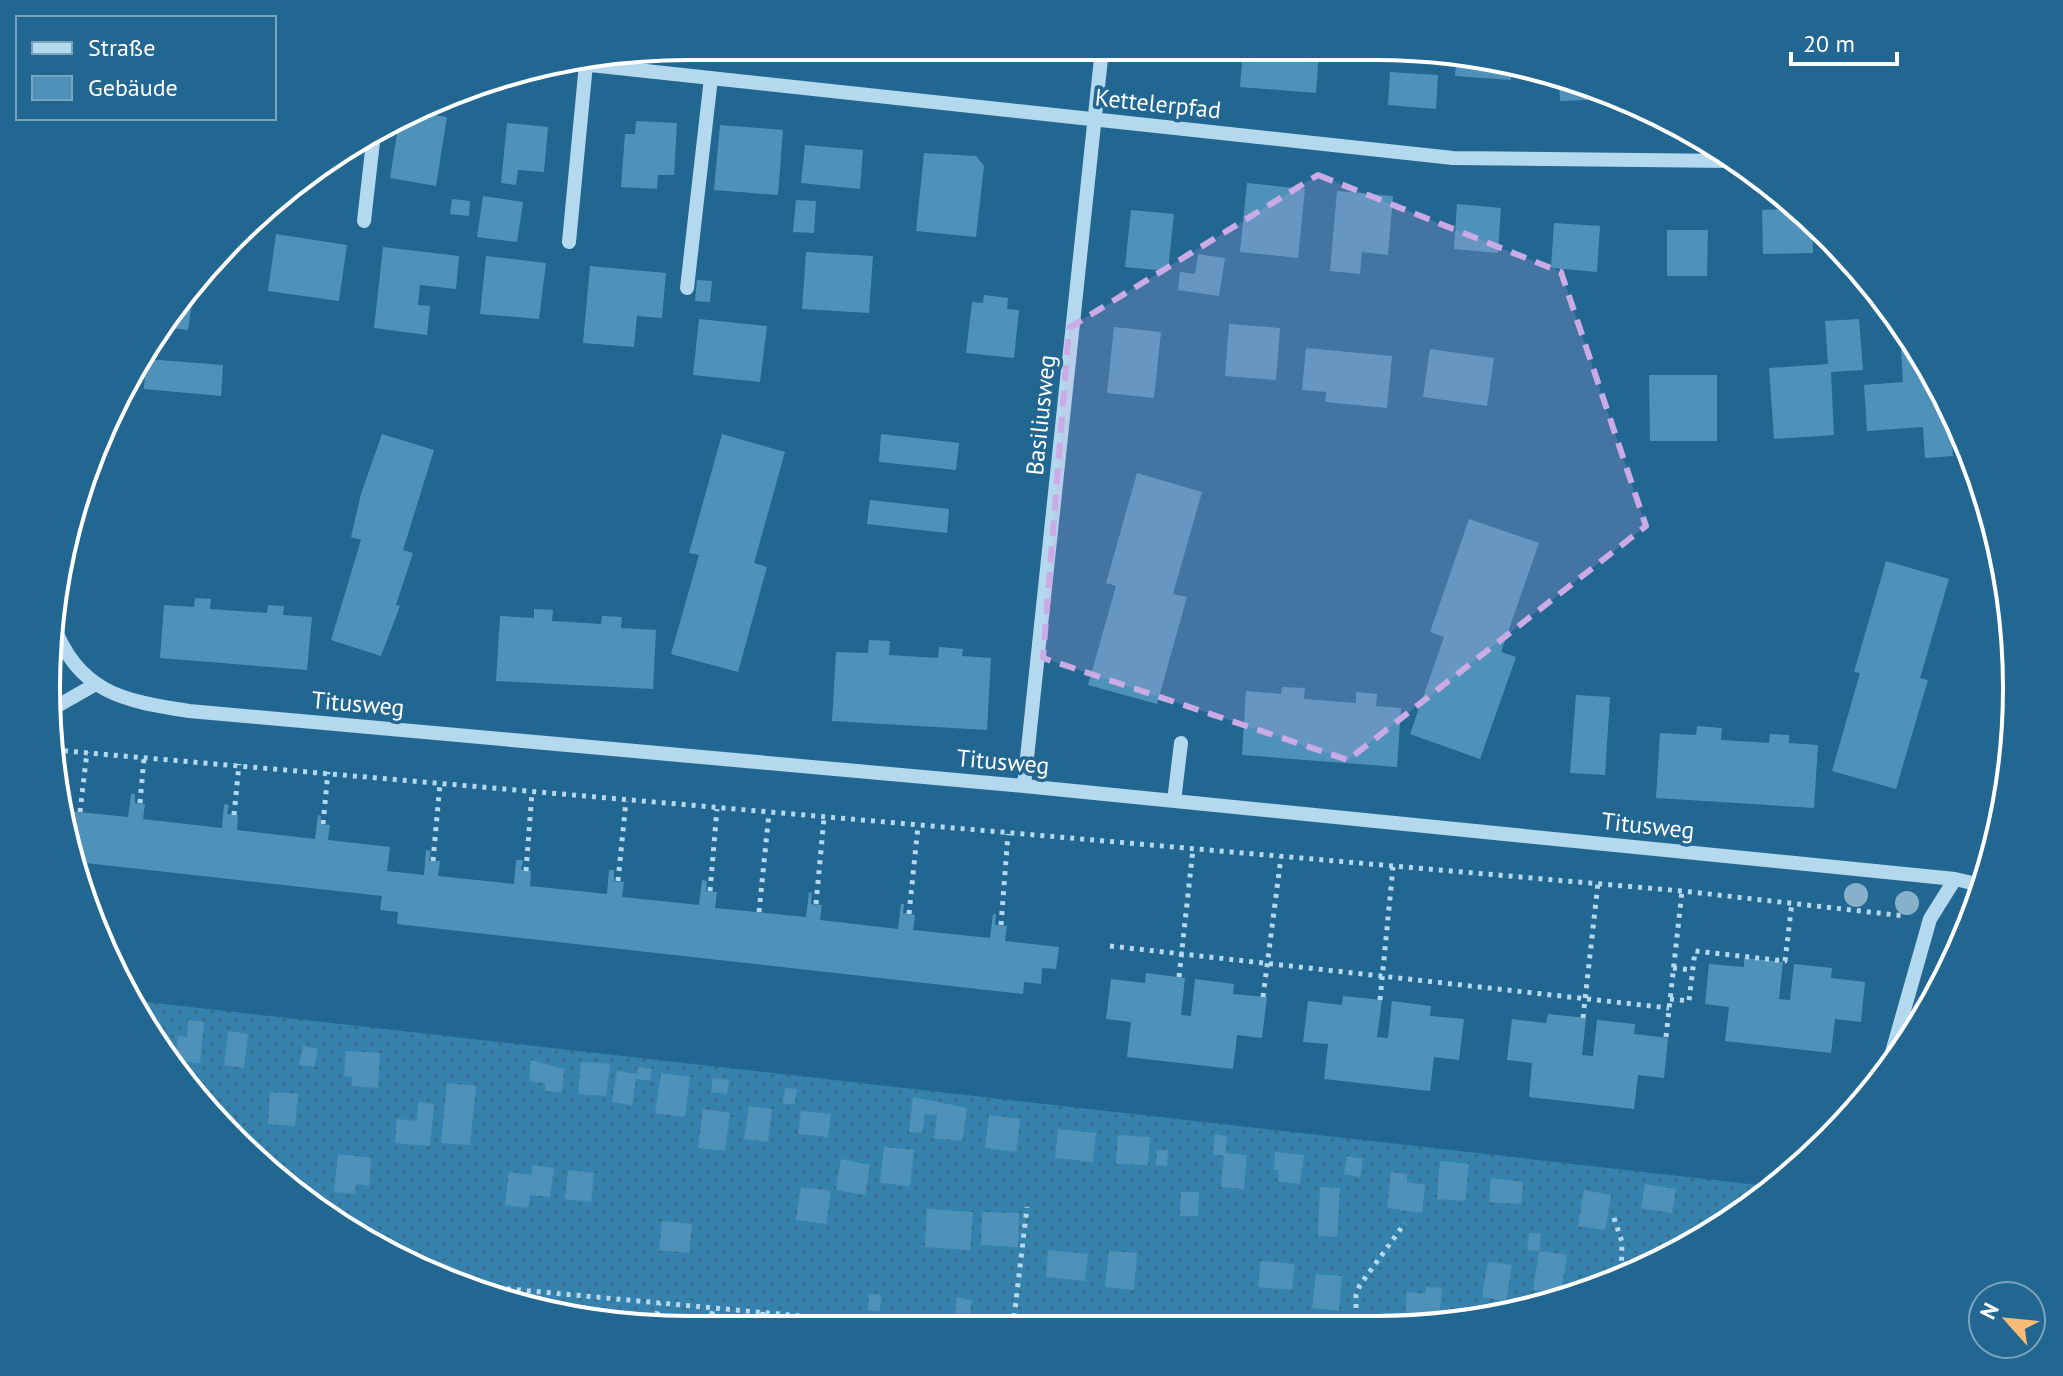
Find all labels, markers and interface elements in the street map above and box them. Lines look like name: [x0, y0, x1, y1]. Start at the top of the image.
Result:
legend: [16, 16, 276, 120]
scale bar: [1791, 16, 1897, 66]
text: 20 m: [1803, 28, 1855, 59]
text: Straße: [88, 32, 155, 63]
text: Gebäude: [88, 72, 178, 103]
street label: Kettelerpfad: [1094, 81, 1223, 126]
street label: Basiliusweg: [1019, 353, 1062, 477]
street label: Titusweg: [310, 684, 406, 723]
street label: Titusweg: [955, 742, 1051, 781]
street label: Titusweg: [1600, 805, 1696, 846]
north arrow: [1967, 1280, 2047, 1360]
text: N: [1973, 1298, 2005, 1324]

